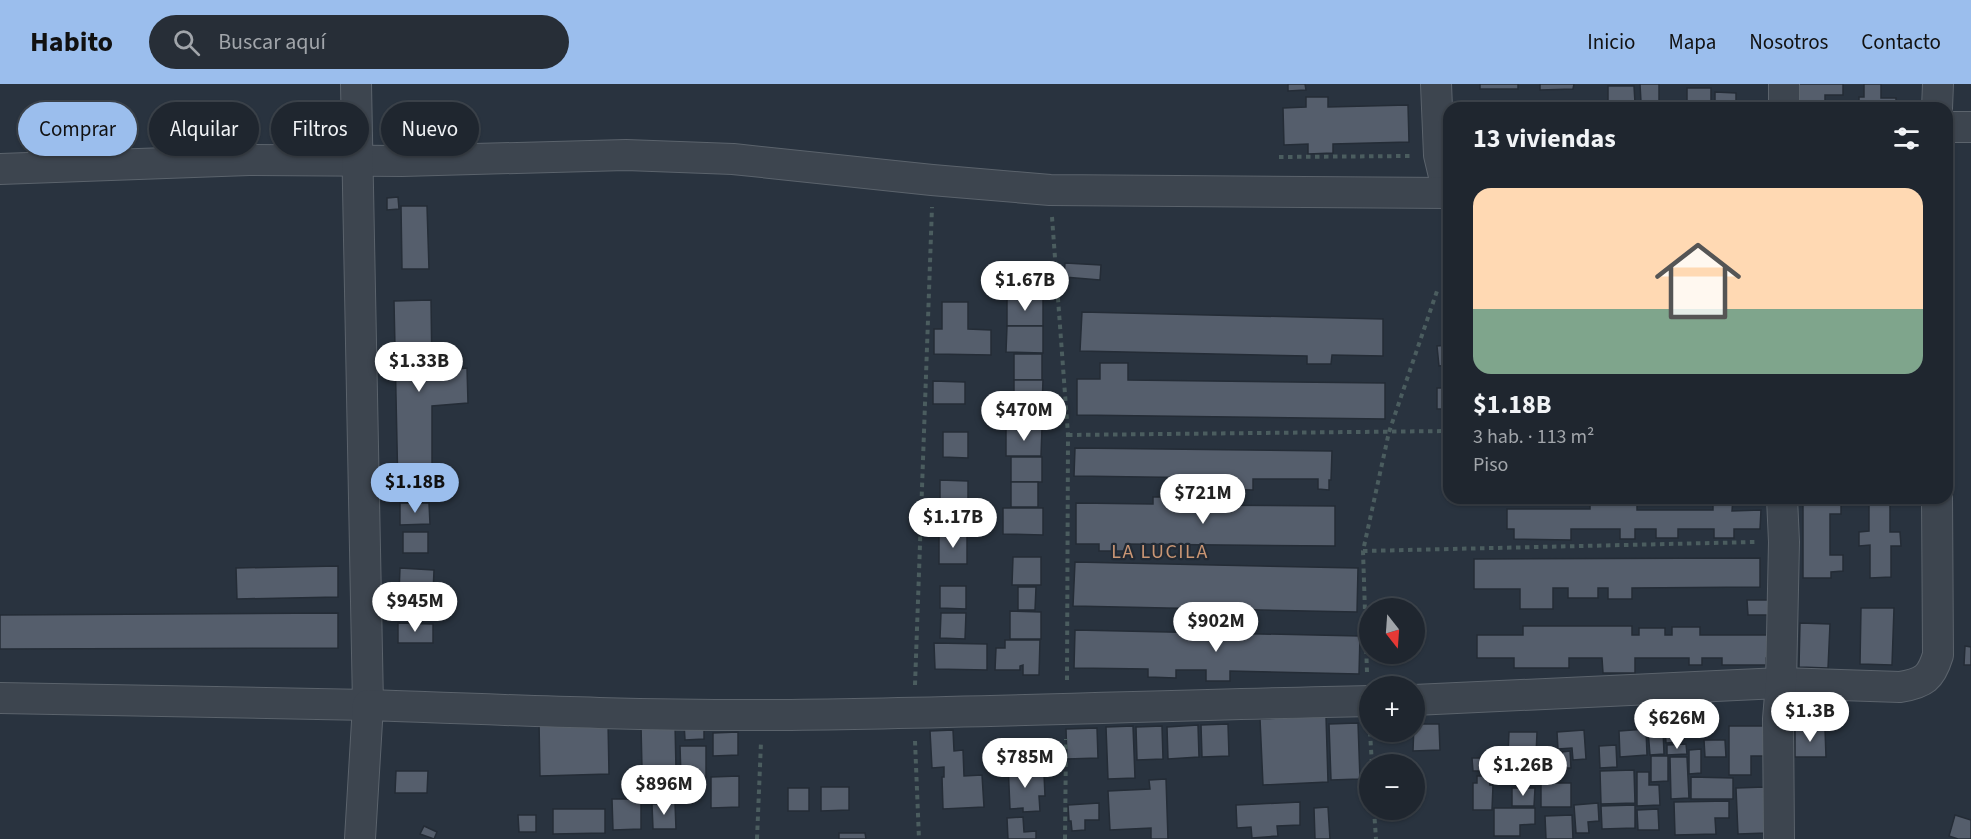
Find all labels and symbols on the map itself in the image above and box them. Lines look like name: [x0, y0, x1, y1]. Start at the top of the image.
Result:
pin: $1.67B: [976, 261, 1074, 312]
pin: $1.33B: [370, 342, 468, 393]
pin: $470M: [982, 391, 1066, 442]
pin: $1.18B: [366, 463, 464, 514]
pin: $721M: [1161, 474, 1245, 525]
pin: $1.17B: [904, 498, 1002, 549]
district label: LA LUCILA: [1111, 538, 1209, 566]
pin: $945M: [373, 582, 457, 633]
north arrow: [1359, 598, 1425, 664]
pin: $902M: [1174, 602, 1258, 653]
pin: $1.3B: [1768, 692, 1852, 743]
pin: $626M: [1635, 699, 1719, 750]
pin: $785M: [983, 738, 1067, 789]
pin: $1.26B: [1474, 746, 1572, 797]
pin: $896M: [622, 765, 706, 816]

